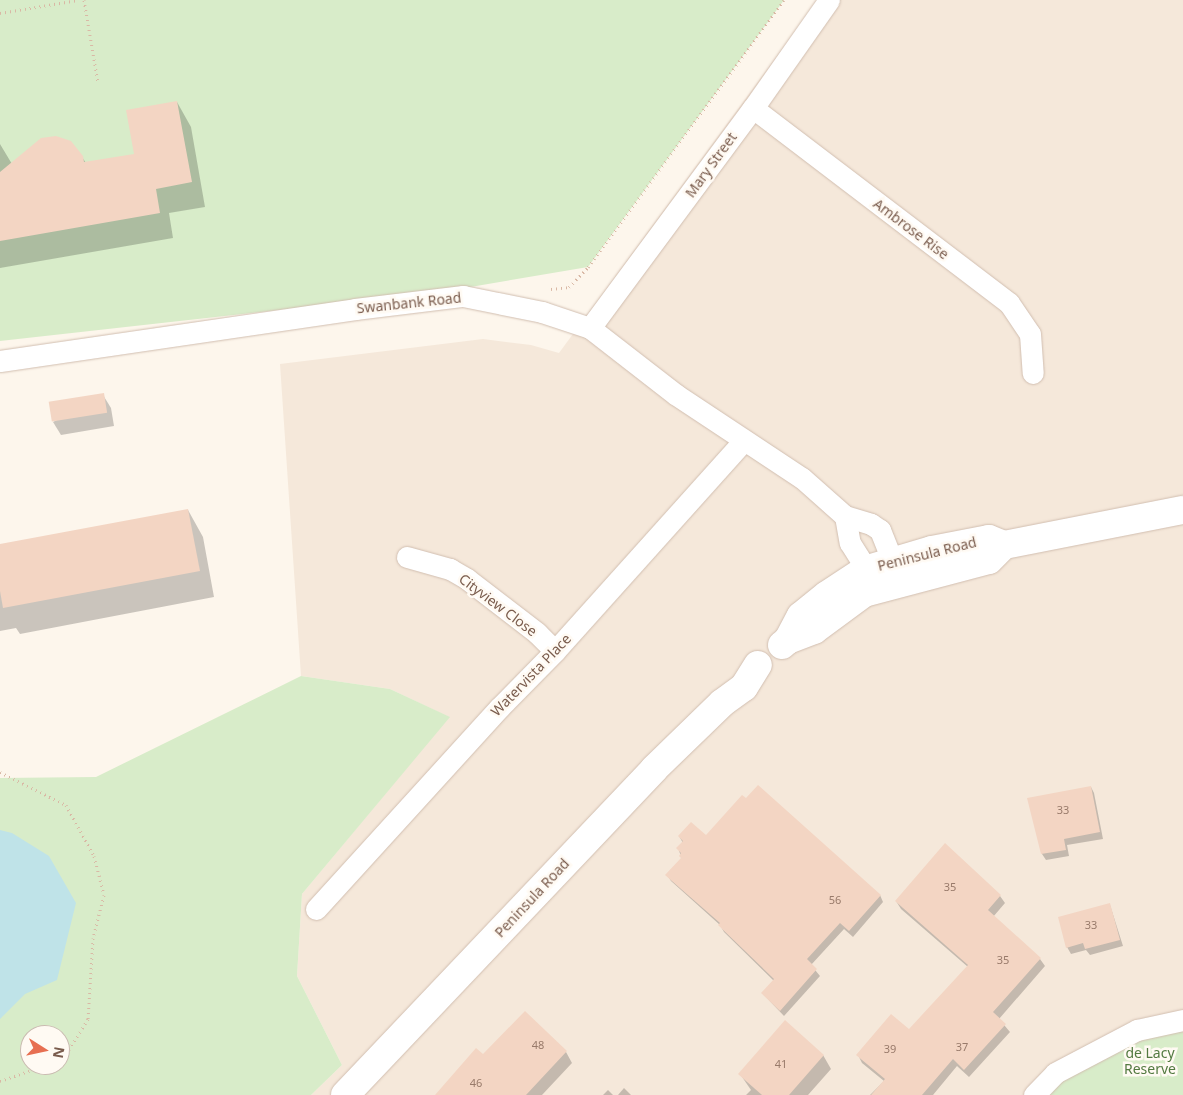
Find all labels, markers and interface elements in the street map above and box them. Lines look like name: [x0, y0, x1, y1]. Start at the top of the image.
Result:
street label: Mary Street: [682, 129, 740, 201]
street label: Ambrose Rise: [870, 195, 952, 263]
street label: Swanbank Road: [356, 289, 462, 317]
street label: Peninsula Road: [876, 534, 978, 574]
street label: Cityview Close: [456, 570, 540, 640]
street label: Watervista Place: [487, 630, 575, 720]
house number: 33: [1057, 803, 1069, 817]
street label: Peninsula Road: [491, 855, 573, 941]
house number: 35: [944, 880, 956, 894]
house number: 56: [829, 893, 841, 907]
house number: 33: [1085, 918, 1097, 932]
house number: 35: [997, 953, 1009, 967]
north arrow: [20, 1025, 70, 1075]
house number: 48: [532, 1038, 544, 1052]
house number: 37: [956, 1040, 968, 1054]
house number: 39: [884, 1042, 896, 1056]
text: N: [49, 1045, 70, 1060]
park label: de Lacy Reserve: [1124, 1045, 1176, 1078]
house number: 41: [775, 1057, 787, 1071]
house number: 46: [470, 1076, 482, 1090]

